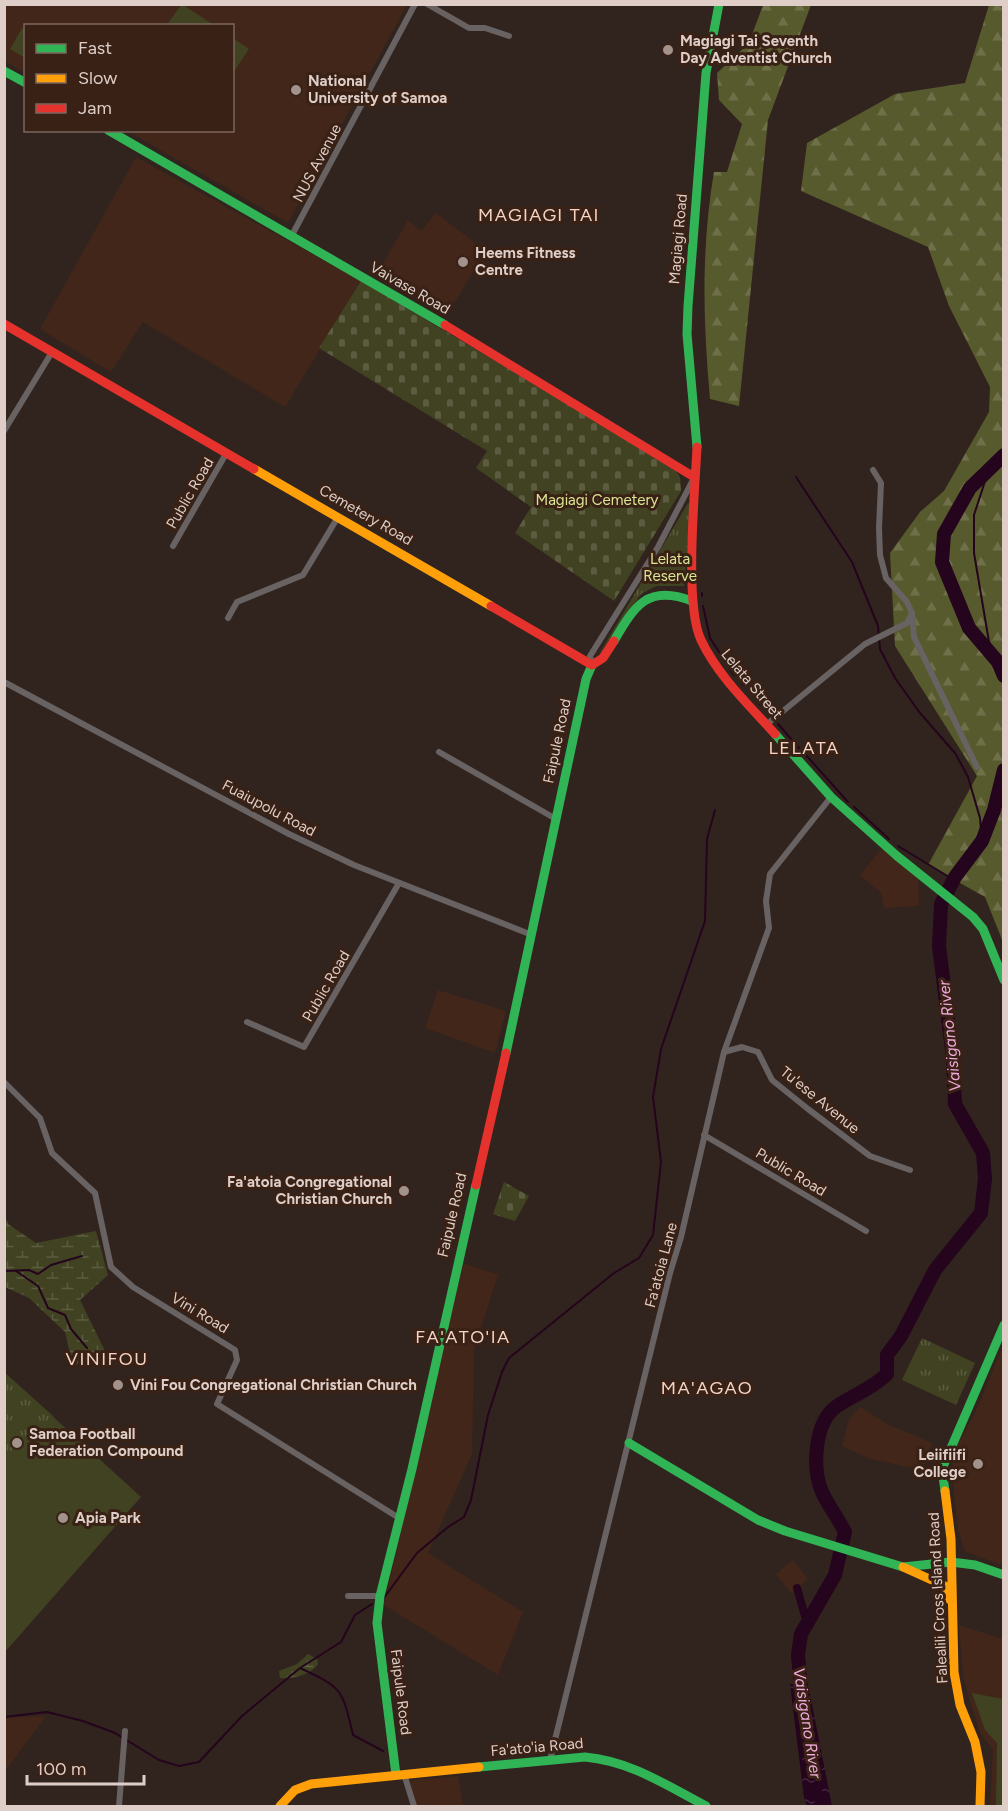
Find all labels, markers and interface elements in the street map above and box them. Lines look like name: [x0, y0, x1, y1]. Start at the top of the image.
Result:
legend: [24, 24, 234, 132]
place label: Magiagi Tai Seventh Day Adventist Church: [680, 32, 832, 67]
text: Fast: [78, 37, 112, 59]
marker: Magiagi Tai Seventh Day Adventist Church: [661, 43, 675, 57]
text: Slow: [78, 67, 117, 89]
place label: National University of Samoa: [308, 72, 447, 107]
marker: National University of Samoa: [289, 83, 303, 97]
text: Jam: [78, 97, 112, 119]
street label: NUS Avenue: [289, 121, 345, 205]
street label: Magiagi Road: [665, 193, 691, 285]
district label: MAGIAGI TAI: [478, 204, 600, 226]
place label: Heems Fitness Centre: [475, 244, 576, 279]
marker: Heems Fitness Centre: [456, 255, 470, 269]
street label: Vaivase Road: [367, 258, 453, 318]
street label: Public Road: [162, 454, 218, 532]
street label: Cemetery Road: [316, 481, 416, 549]
park label: Magiagi Cemetery: [535, 491, 659, 509]
park label: Lelata Reserve: [643, 550, 697, 585]
street label: Lelata Street: [717, 645, 787, 723]
street label: Faipule Road: [539, 697, 575, 785]
district label: LELATA: [768, 737, 840, 759]
street label: Fuaiupolu Road: [219, 776, 319, 840]
street label: Public Road: [298, 947, 354, 1025]
water label: Vaisigano River: [934, 979, 965, 1093]
street label: Tu'ese Avenue: [777, 1063, 863, 1137]
street label: Public Road: [753, 1144, 829, 1200]
street label: Faipule Road: [434, 1171, 470, 1259]
place label: Fa'atoia Congregational Christian Church: [227, 1173, 392, 1208]
marker: Fa'atoia Congregational Christian Church: [397, 1184, 411, 1198]
street label: Fa'atoia Lane: [641, 1220, 681, 1310]
street label: Vini Road: [168, 1289, 232, 1337]
district label: FA'ATO'IA: [415, 1326, 511, 1348]
district label: VINIFOU: [65, 1348, 149, 1370]
place label: Vini Fou Congregational Christian Church: [130, 1376, 417, 1394]
district label: MA'AGAO: [661, 1377, 753, 1399]
marker: Vini Fou Congregational Christian Church: [111, 1378, 125, 1392]
place label: Samoa Football Federation Compound: [29, 1425, 184, 1460]
marker: Samoa Football Federation Compound: [10, 1436, 24, 1450]
place label: Leiifiifi College: [913, 1446, 967, 1481]
marker: Leiifiifi College: [971, 1457, 985, 1471]
place label: Apia Park: [75, 1509, 141, 1527]
marker: Apia Park: [56, 1511, 70, 1525]
street label: Falealili Cross Island Road: [925, 1512, 951, 1684]
street label: Faipule Road: [387, 1648, 415, 1736]
water label: Vaisigano River: [789, 1666, 826, 1780]
street label: Fa'ato'ia Road: [490, 1734, 584, 1760]
scale bar: [27, 1748, 144, 1786]
text: 100 m: [36, 1758, 86, 1780]

